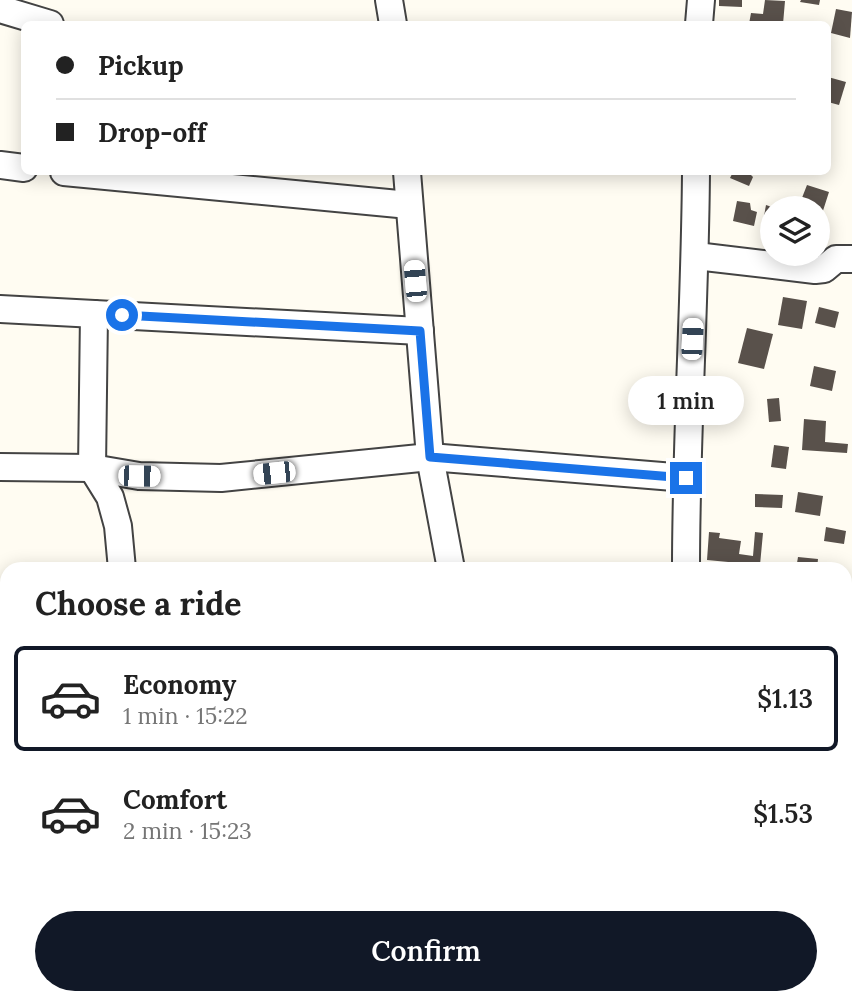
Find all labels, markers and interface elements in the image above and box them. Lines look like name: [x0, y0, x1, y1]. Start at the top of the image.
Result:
text: Pickup: [98, 49, 184, 82]
text: Drop-off: [98, 116, 206, 149]
map controls: [760, 196, 830, 266]
button: layers: [760, 196, 830, 266]
car: [403, 259, 428, 303]
route start: [106, 299, 138, 331]
car: [681, 317, 704, 361]
callout: 1 min: [628, 377, 744, 426]
text: 1 min: [657, 386, 715, 415]
car: [253, 460, 296, 486]
route end: [670, 462, 702, 494]
car: [118, 465, 161, 487]
text: Choose a ride: [35, 583, 242, 624]
icon: car: [39, 667, 102, 730]
text: Economy: [123, 668, 236, 701]
text: $1.13: [757, 682, 813, 715]
text: 1 min · 15:22: [123, 701, 248, 730]
icon: car: [39, 782, 102, 845]
text: Comfort: [123, 783, 227, 816]
text: $1.53: [753, 797, 813, 830]
text: 2 min · 15:23: [123, 816, 252, 845]
button: Confirm: [35, 911, 817, 991]

